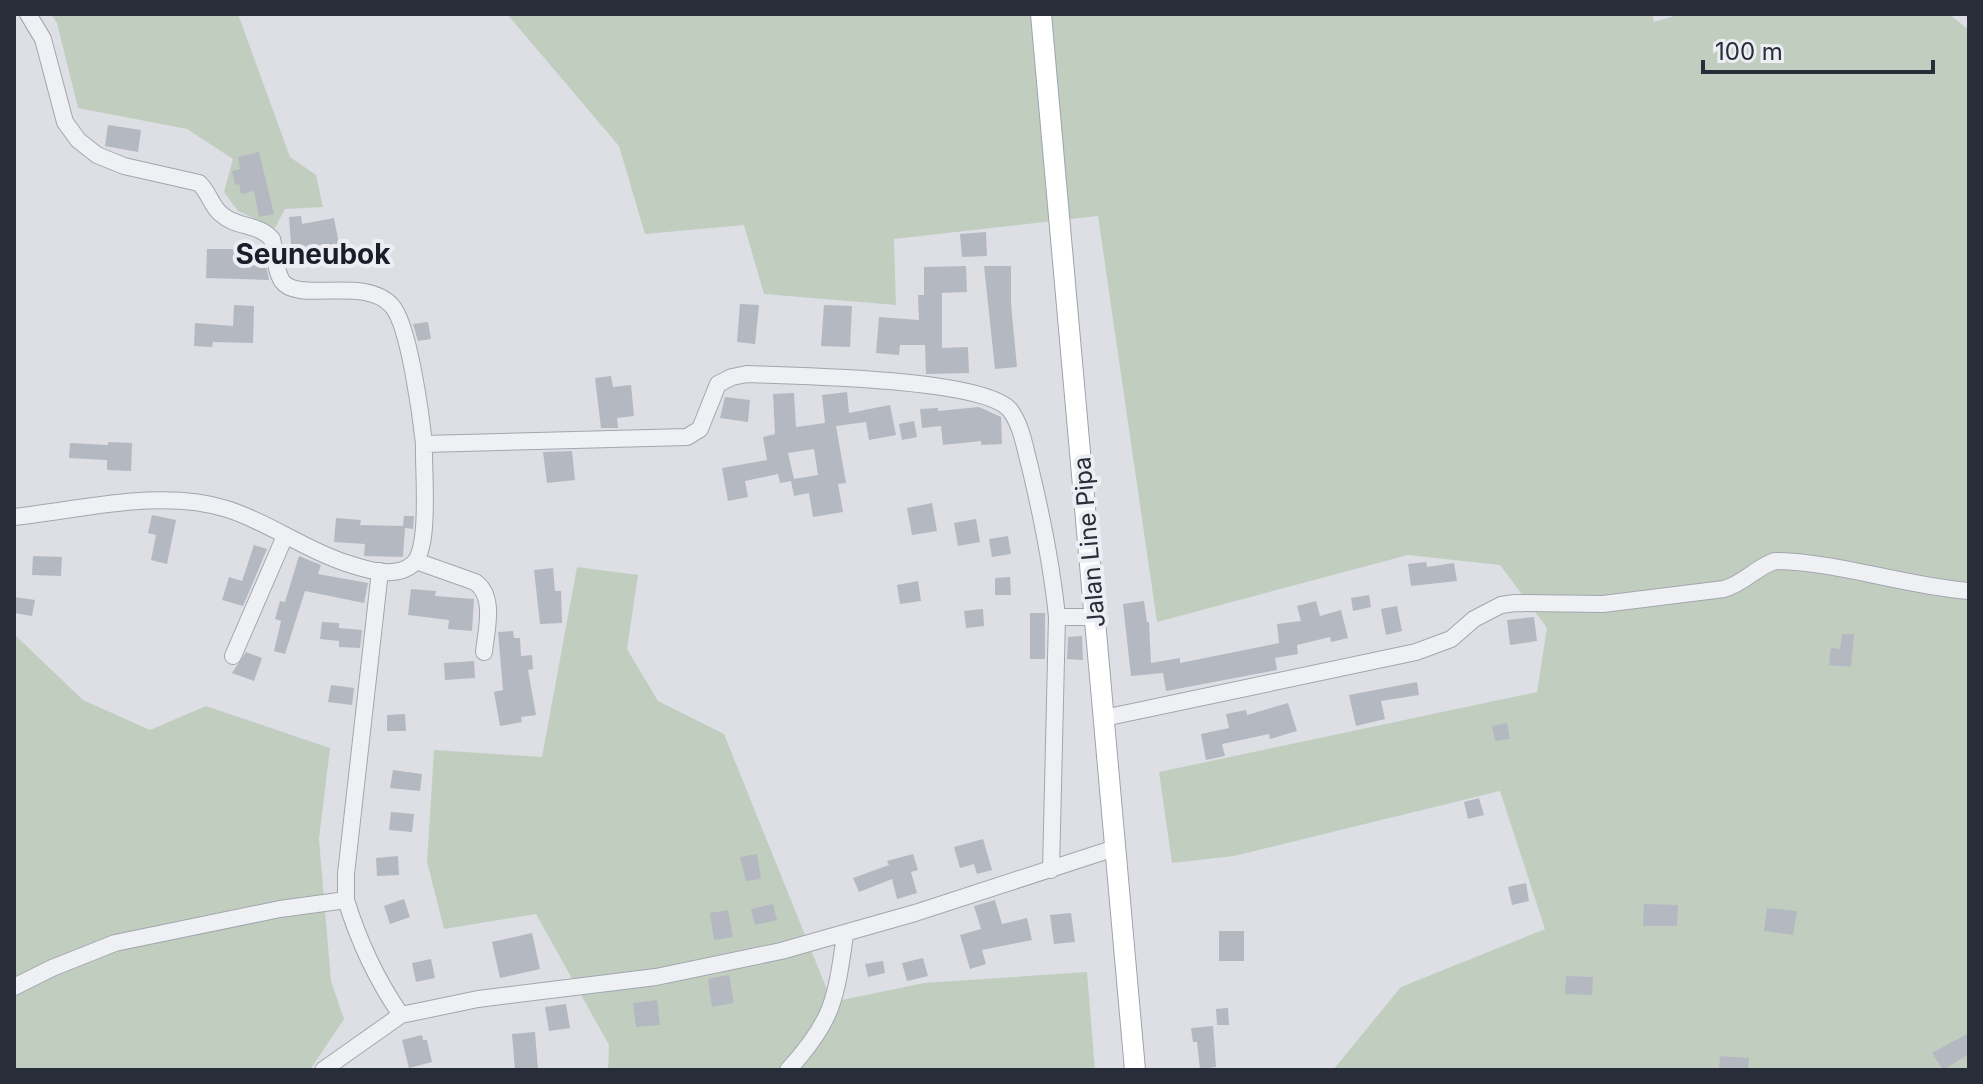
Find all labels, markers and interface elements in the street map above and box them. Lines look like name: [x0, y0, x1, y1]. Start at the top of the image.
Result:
scale bar: [1703, 24, 1933, 74]
text: 100 m: [1715, 37, 1783, 66]
district label: Seuneubok: [235, 237, 391, 271]
street label: Jalan Line Pipa: [1067, 455, 1111, 629]

